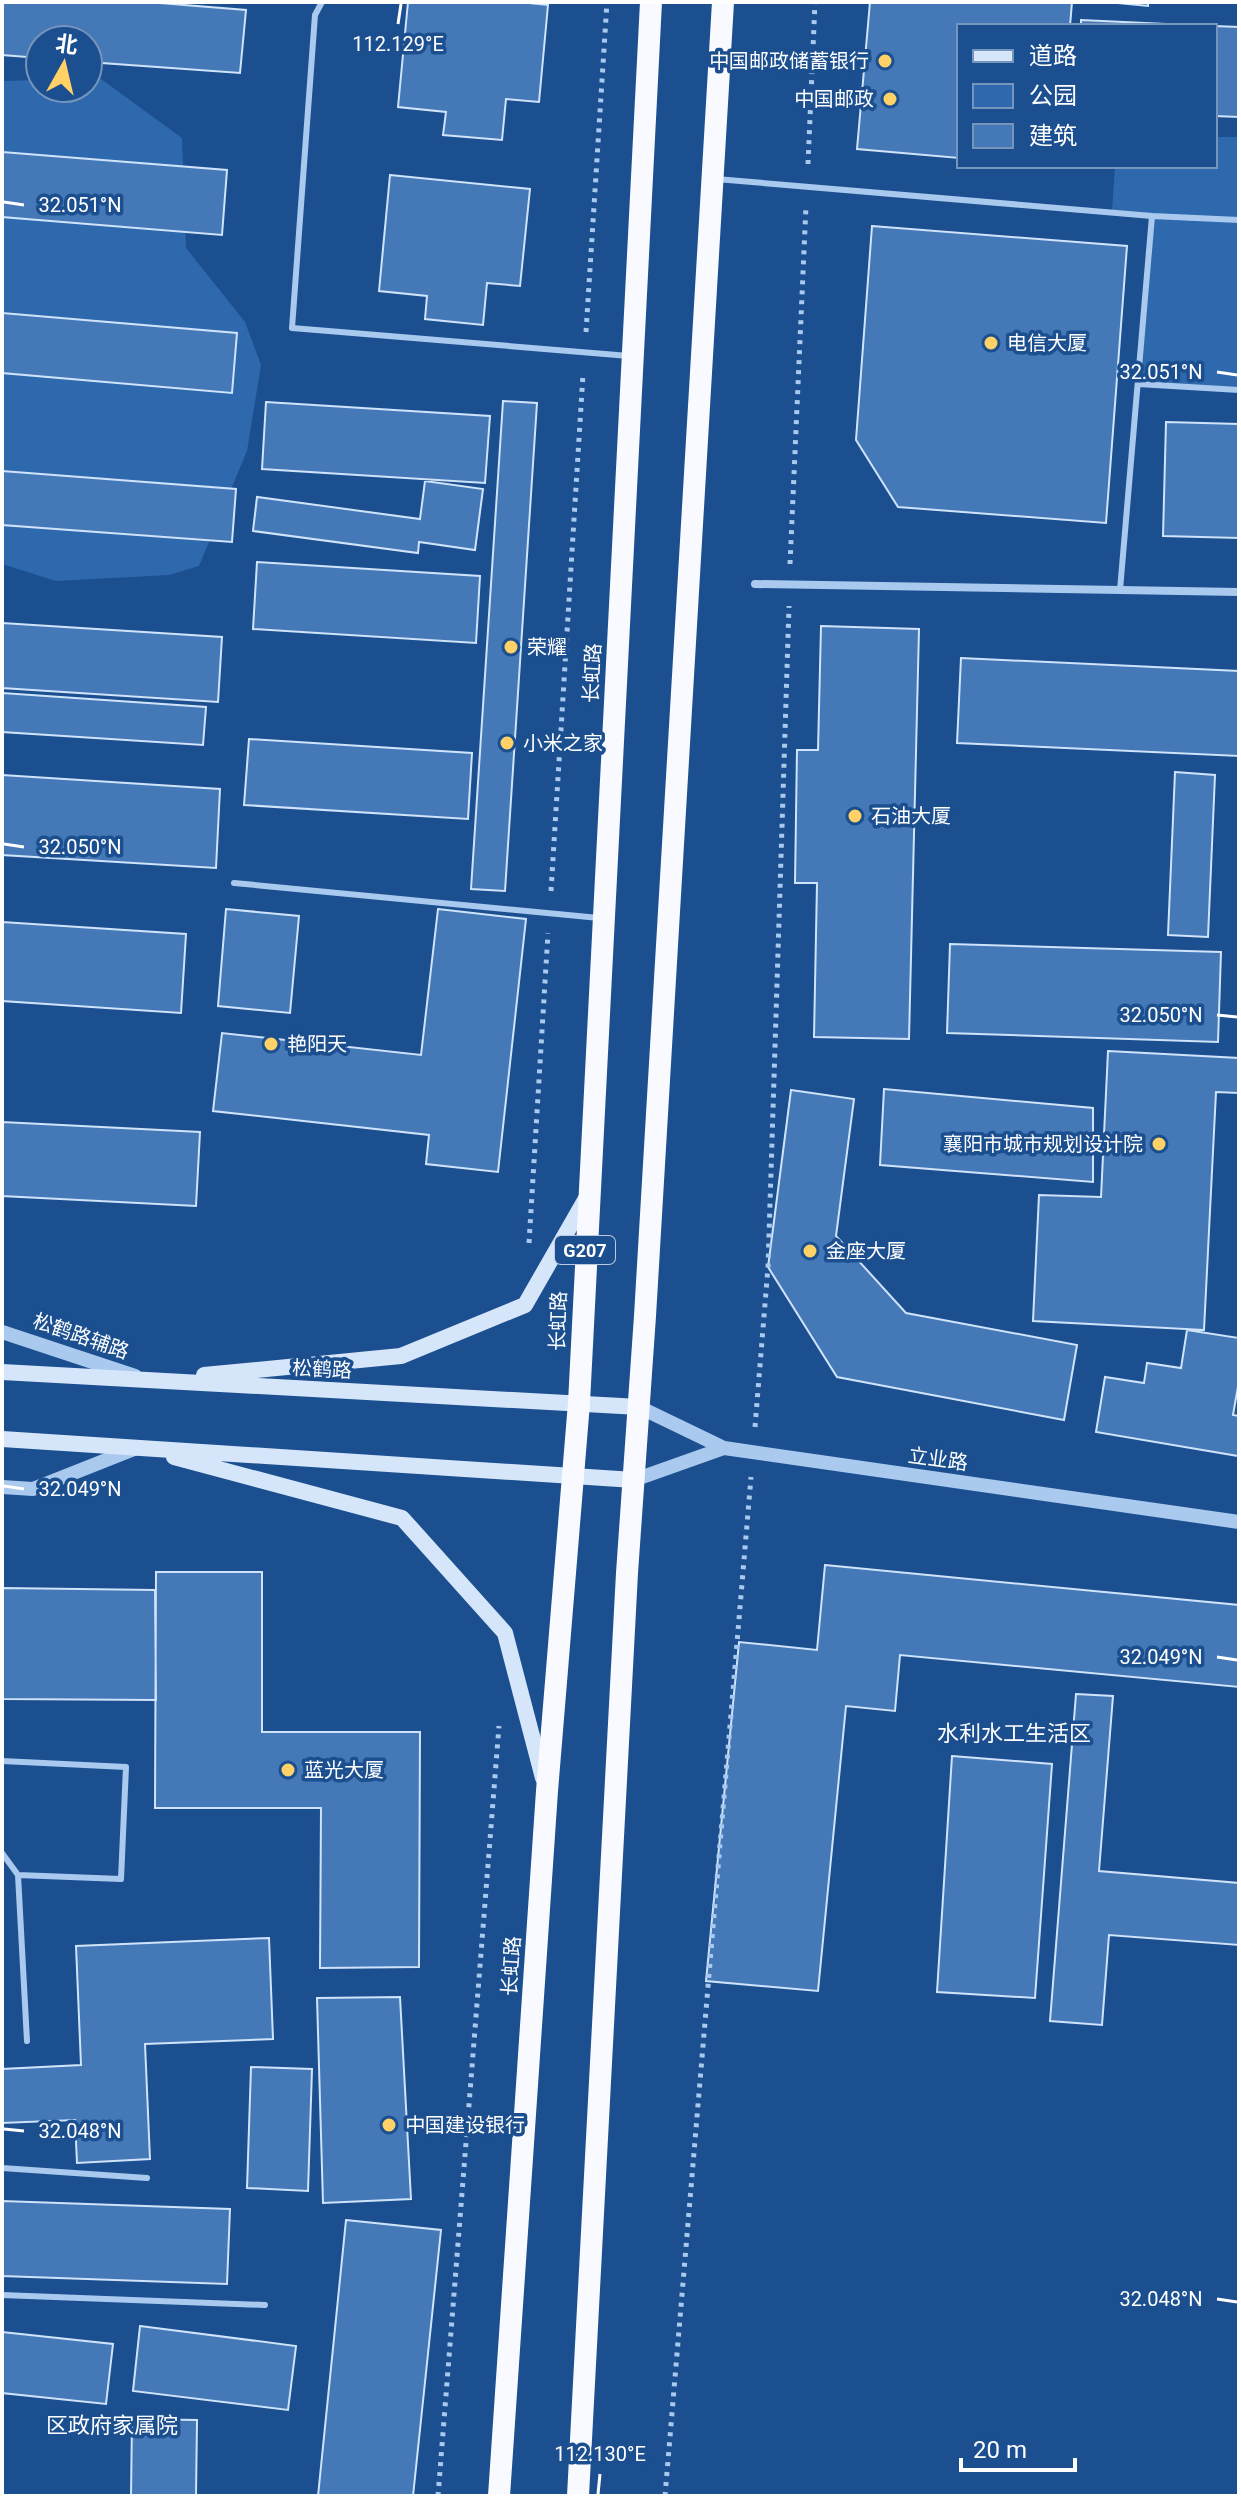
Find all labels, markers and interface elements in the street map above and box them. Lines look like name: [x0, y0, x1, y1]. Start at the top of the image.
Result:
north arrow: [24, 24, 104, 104]
legend: [957, 24, 1217, 168]
text: 北: [54, 31, 79, 59]
text: 112.129°E: [352, 32, 444, 56]
text: 道路: [1029, 42, 1077, 70]
place label: 中国邮政储蓄银行: [709, 49, 869, 73]
marker: 中国邮政储蓄银行: [876, 52, 894, 70]
text: 公园: [1029, 82, 1077, 110]
place label: 中国邮政: [794, 87, 874, 111]
marker: 中国邮政: [881, 90, 899, 108]
text: 建筑: [1029, 122, 1077, 150]
text: 32.051°N: [38, 193, 122, 217]
place label: 电信大厦: [1007, 331, 1087, 355]
marker: 电信大厦: [982, 334, 1000, 352]
text: 32.051°N: [1119, 360, 1203, 384]
place label: 荣耀: [527, 635, 567, 659]
marker: 荣耀: [502, 638, 520, 656]
street label: 长虹路: [578, 642, 606, 704]
place label: 小米之家: [523, 731, 603, 755]
marker: 小米之家: [498, 734, 516, 752]
place label: 石油大厦: [871, 804, 951, 828]
marker: 石油大厦: [846, 807, 864, 825]
text: 32.050°N: [38, 835, 122, 859]
text: 32.050°N: [1119, 1003, 1203, 1027]
place label: 艳阳天: [287, 1032, 347, 1056]
marker: 艳阳天: [262, 1035, 280, 1053]
place label: 襄阳市城市规划设计院: [943, 1132, 1143, 1156]
marker: 襄阳市城市规划设计院: [1150, 1135, 1168, 1153]
road number: G207: [555, 1236, 615, 1264]
place label: 金座大厦: [826, 1239, 906, 1263]
marker: 金座大厦: [801, 1242, 819, 1260]
street label: 长虹路: [545, 1291, 571, 1351]
street label: 松鹤路辅路: [30, 1308, 132, 1364]
street label: 松鹤路: [291, 1355, 353, 1383]
street label: 立业路: [907, 1443, 969, 1475]
text: 32.049°N: [38, 1477, 122, 1501]
text: 32.049°N: [1119, 1645, 1203, 1669]
district label: 水利水工生活区: [937, 1721, 1091, 1746]
place label: 蓝光大厦: [304, 1758, 384, 1782]
marker: 蓝光大厦: [279, 1761, 297, 1779]
street label: 长虹路: [497, 1935, 525, 1997]
place label: 中国建设银行: [405, 2113, 525, 2137]
marker: 中国建设银行: [380, 2116, 398, 2134]
text: 32.048°N: [38, 2119, 122, 2143]
text: 32.048°N: [1119, 2287, 1203, 2311]
district label: 区政府家属院: [46, 2413, 178, 2438]
scale bar: [961, 2422, 1075, 2472]
text: 20 m: [973, 2436, 1027, 2464]
text: 112.130°E: [554, 2442, 646, 2466]

